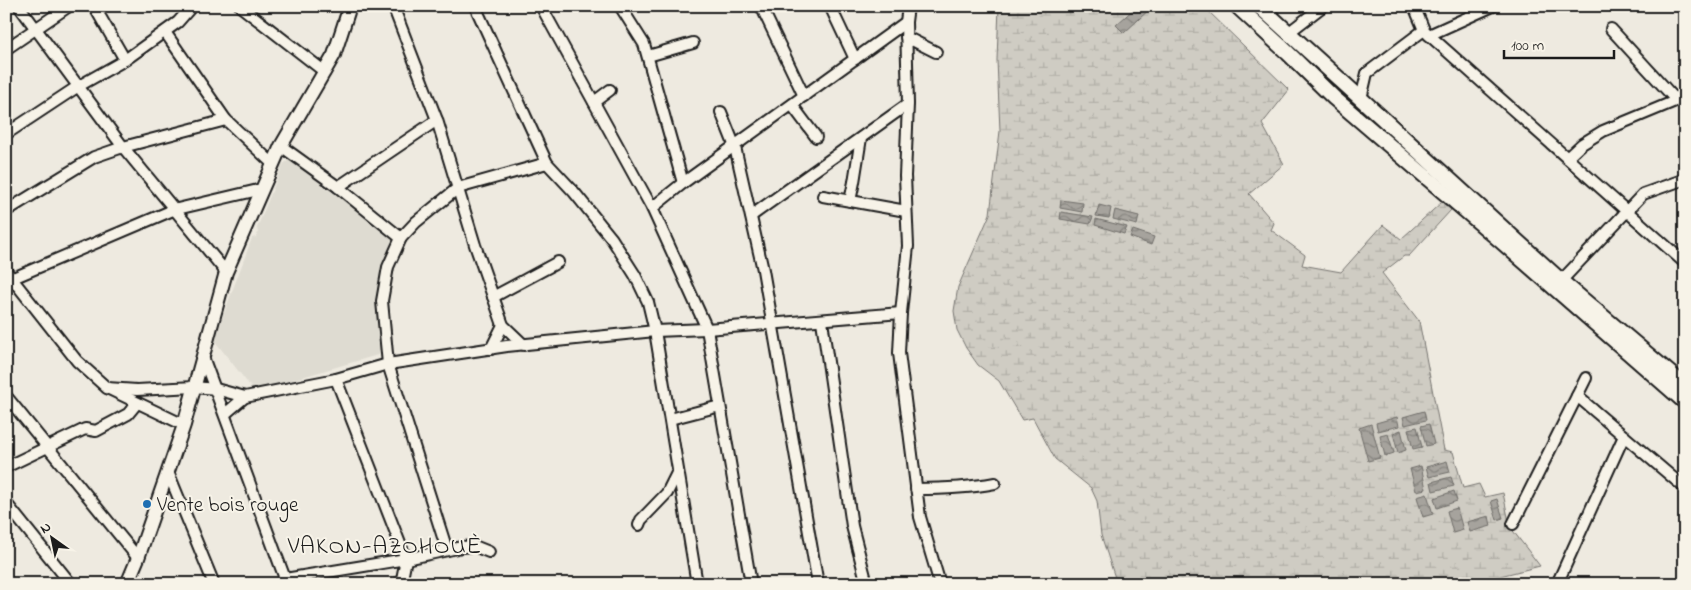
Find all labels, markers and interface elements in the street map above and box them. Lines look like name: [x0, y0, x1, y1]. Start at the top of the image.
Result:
scale bar: [1504, 28, 1614, 60]
text: 100 m: [1511, 35, 1544, 57]
place label: Vente bois rouge: [156, 491, 299, 523]
marker: Vente bois rouge: [141, 498, 153, 510]
north arrow: [28, 512, 78, 562]
text: N: [36, 517, 55, 540]
district label: VAKON-AZOHOUÈ: [287, 530, 482, 565]

